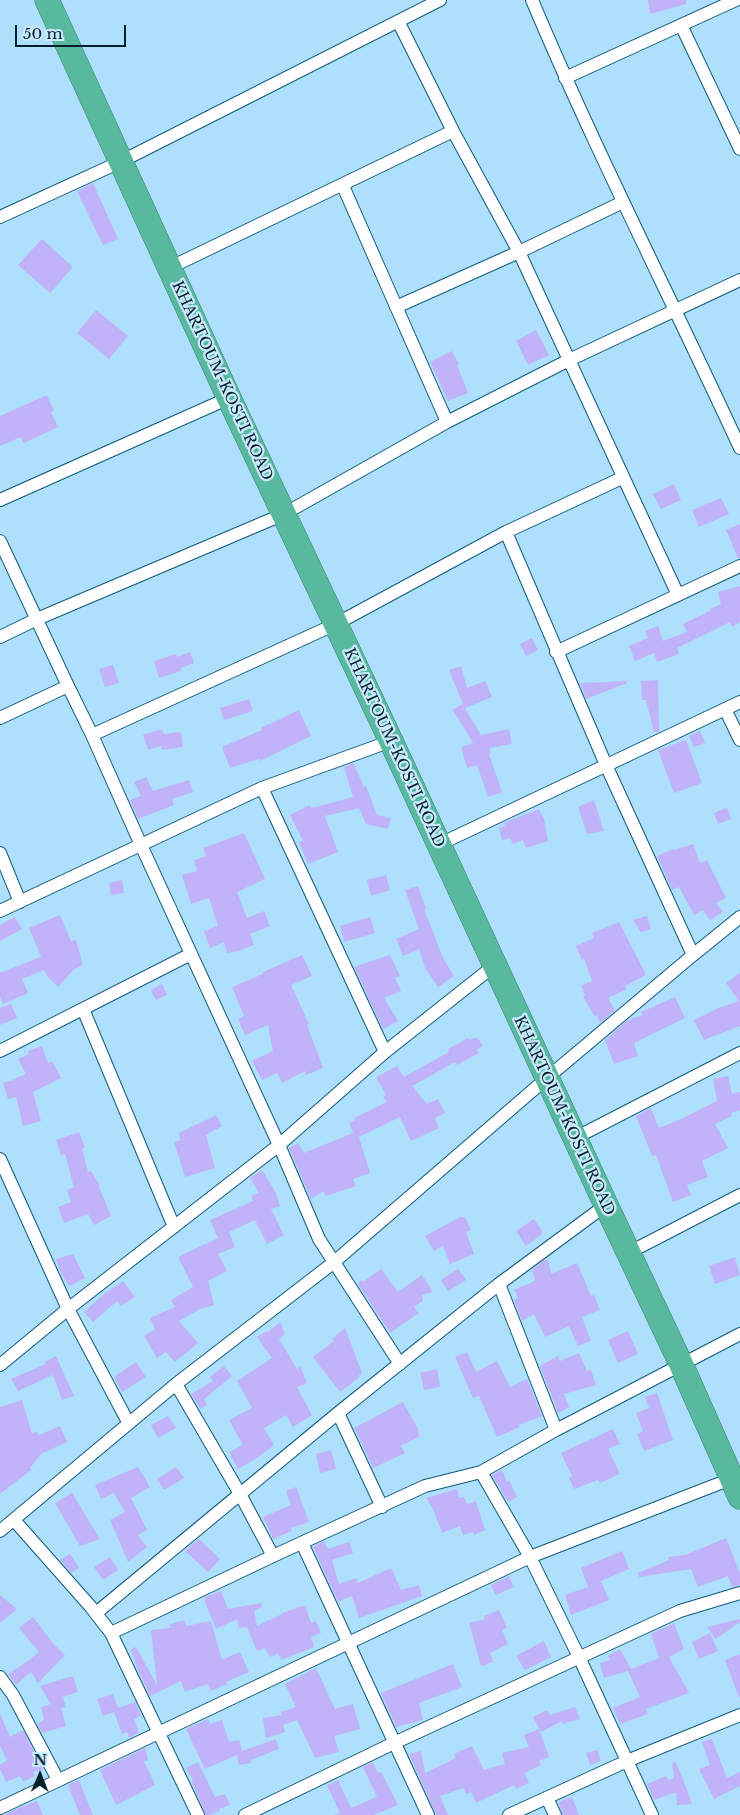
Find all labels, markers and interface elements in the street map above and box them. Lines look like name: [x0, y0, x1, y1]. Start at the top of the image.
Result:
scale bar: [18, 15, 129, 47]
text: 50 m: [23, 24, 63, 43]
street label: KHARTOUM-KOSTI ROAD: [168, 278, 276, 484]
street label: KHARTOUM-KOSTI ROAD: [340, 645, 448, 851]
street label: KHARTOUM-KOSTI ROAD: [510, 1013, 618, 1219]
north arrow: [15, 1750, 65, 1800]
text: N: [34, 1751, 47, 1769]

